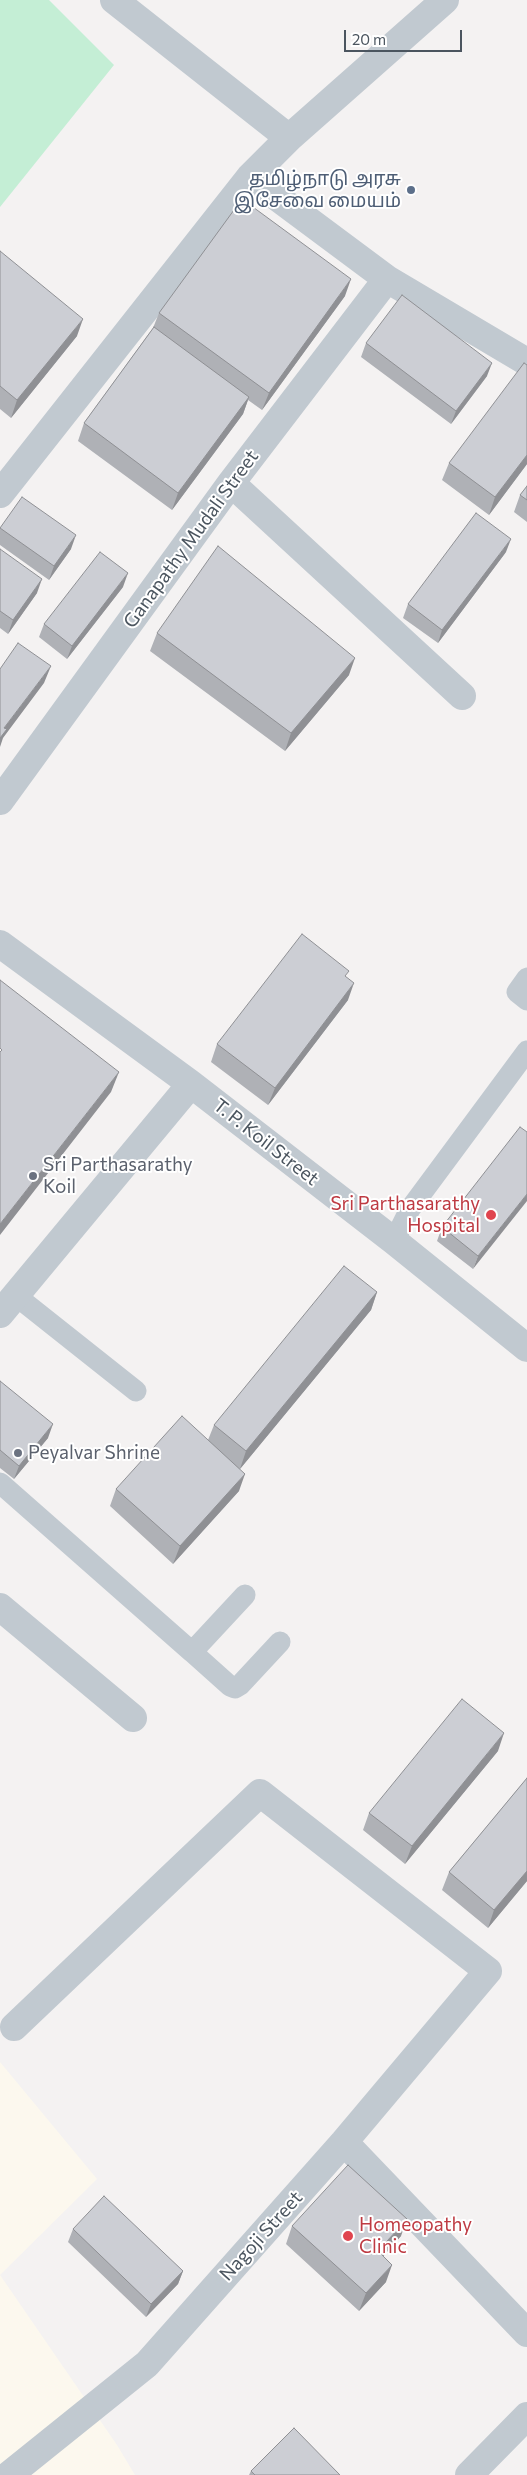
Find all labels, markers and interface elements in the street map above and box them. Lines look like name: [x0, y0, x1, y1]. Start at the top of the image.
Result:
scale bar: [347, 20, 464, 52]
text: 20 m: [352, 30, 386, 48]
place label: தமிழ்நாடு அரசு இசேவை மையம்: [234, 168, 401, 212]
marker: தமிழ்நாடு அரசு இசேவை மையம்: [405, 184, 417, 196]
street label: Ganapathy Mudali Street: [119, 446, 263, 632]
street label: T. P. Koil Street: [209, 1094, 323, 1190]
place label: Sri Parthasarathy Koil: [43, 1154, 193, 1198]
marker: Sri Parthasarathy Koil: [27, 1170, 39, 1182]
place label: Sri Parthasarathy Hospital: [330, 1193, 480, 1237]
marker: Sri Parthasarathy Hospital: [484, 1208, 498, 1222]
place label: Peyalvar Shrine: [28, 1442, 160, 1464]
marker: Peyalvar Shrine: [12, 1447, 24, 1459]
street label: Nagoji Street: [215, 2186, 307, 2286]
place label: Homeopathy Clinic: [359, 2214, 472, 2258]
marker: Homeopathy Clinic: [341, 2229, 355, 2243]

